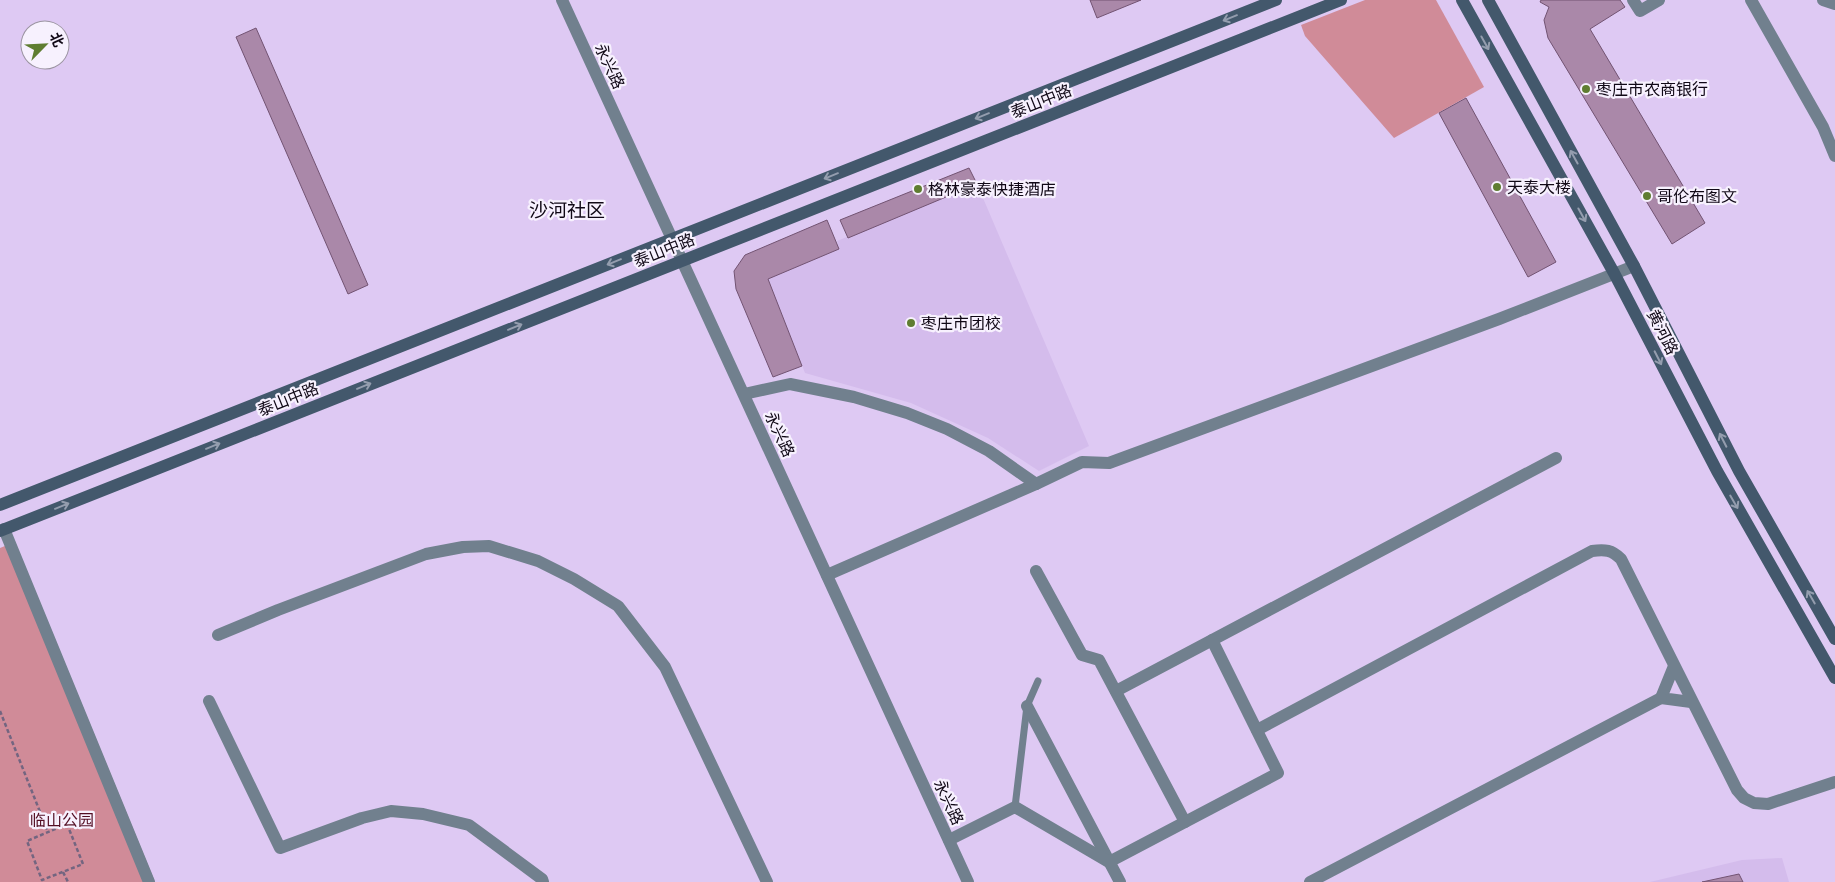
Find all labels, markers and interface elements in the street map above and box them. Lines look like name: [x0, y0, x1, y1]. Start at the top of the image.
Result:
one-way arrow: [1223, 14, 1239, 23]
north arrow: [20, 20, 70, 70]
text: 北: [46, 30, 67, 50]
one-way arrow: [1481, 35, 1491, 49]
street label: 永兴路: [591, 40, 628, 92]
place label: 枣庄市农商银行: [1596, 80, 1708, 99]
street label: 泰山中路: [1008, 81, 1074, 122]
marker: 枣庄市农商银行: [1580, 83, 1592, 95]
one-way arrow: [975, 112, 990, 122]
one-way arrow: [1569, 149, 1579, 164]
one-way arrow: [823, 172, 839, 181]
place label: 天泰大楼: [1507, 178, 1571, 197]
place label: 格林豪泰快捷酒店: [928, 180, 1056, 199]
marker: 天泰大楼: [1491, 181, 1503, 193]
marker: 格林豪泰快捷酒店: [912, 183, 924, 195]
place label: 哥伦布图文: [1657, 187, 1737, 206]
marker: 哥伦布图文: [1641, 190, 1653, 202]
district label: 沙河社区: [529, 199, 605, 222]
one-way arrow: [1577, 207, 1587, 222]
street label: 泰山中路: [631, 230, 697, 271]
one-way arrow: [607, 257, 622, 267]
street label: 黄河路: [1643, 307, 1682, 358]
place label: 枣庄市团校: [921, 314, 1001, 333]
marker: 枣庄市团校: [905, 317, 917, 329]
one-way arrow: [507, 321, 522, 331]
one-way arrow: [1653, 351, 1663, 366]
street label: 泰山中路: [255, 379, 321, 420]
one-way arrow: [356, 381, 371, 391]
street label: 永兴路: [761, 408, 798, 460]
one-way arrow: [1718, 432, 1728, 447]
one-way arrow: [205, 441, 220, 450]
one-way arrow: [1730, 494, 1739, 509]
one-way arrow: [54, 501, 69, 510]
one-way arrow: [1806, 589, 1816, 604]
street label: 永兴路: [930, 776, 967, 828]
park label: 临山公园: [30, 811, 94, 830]

